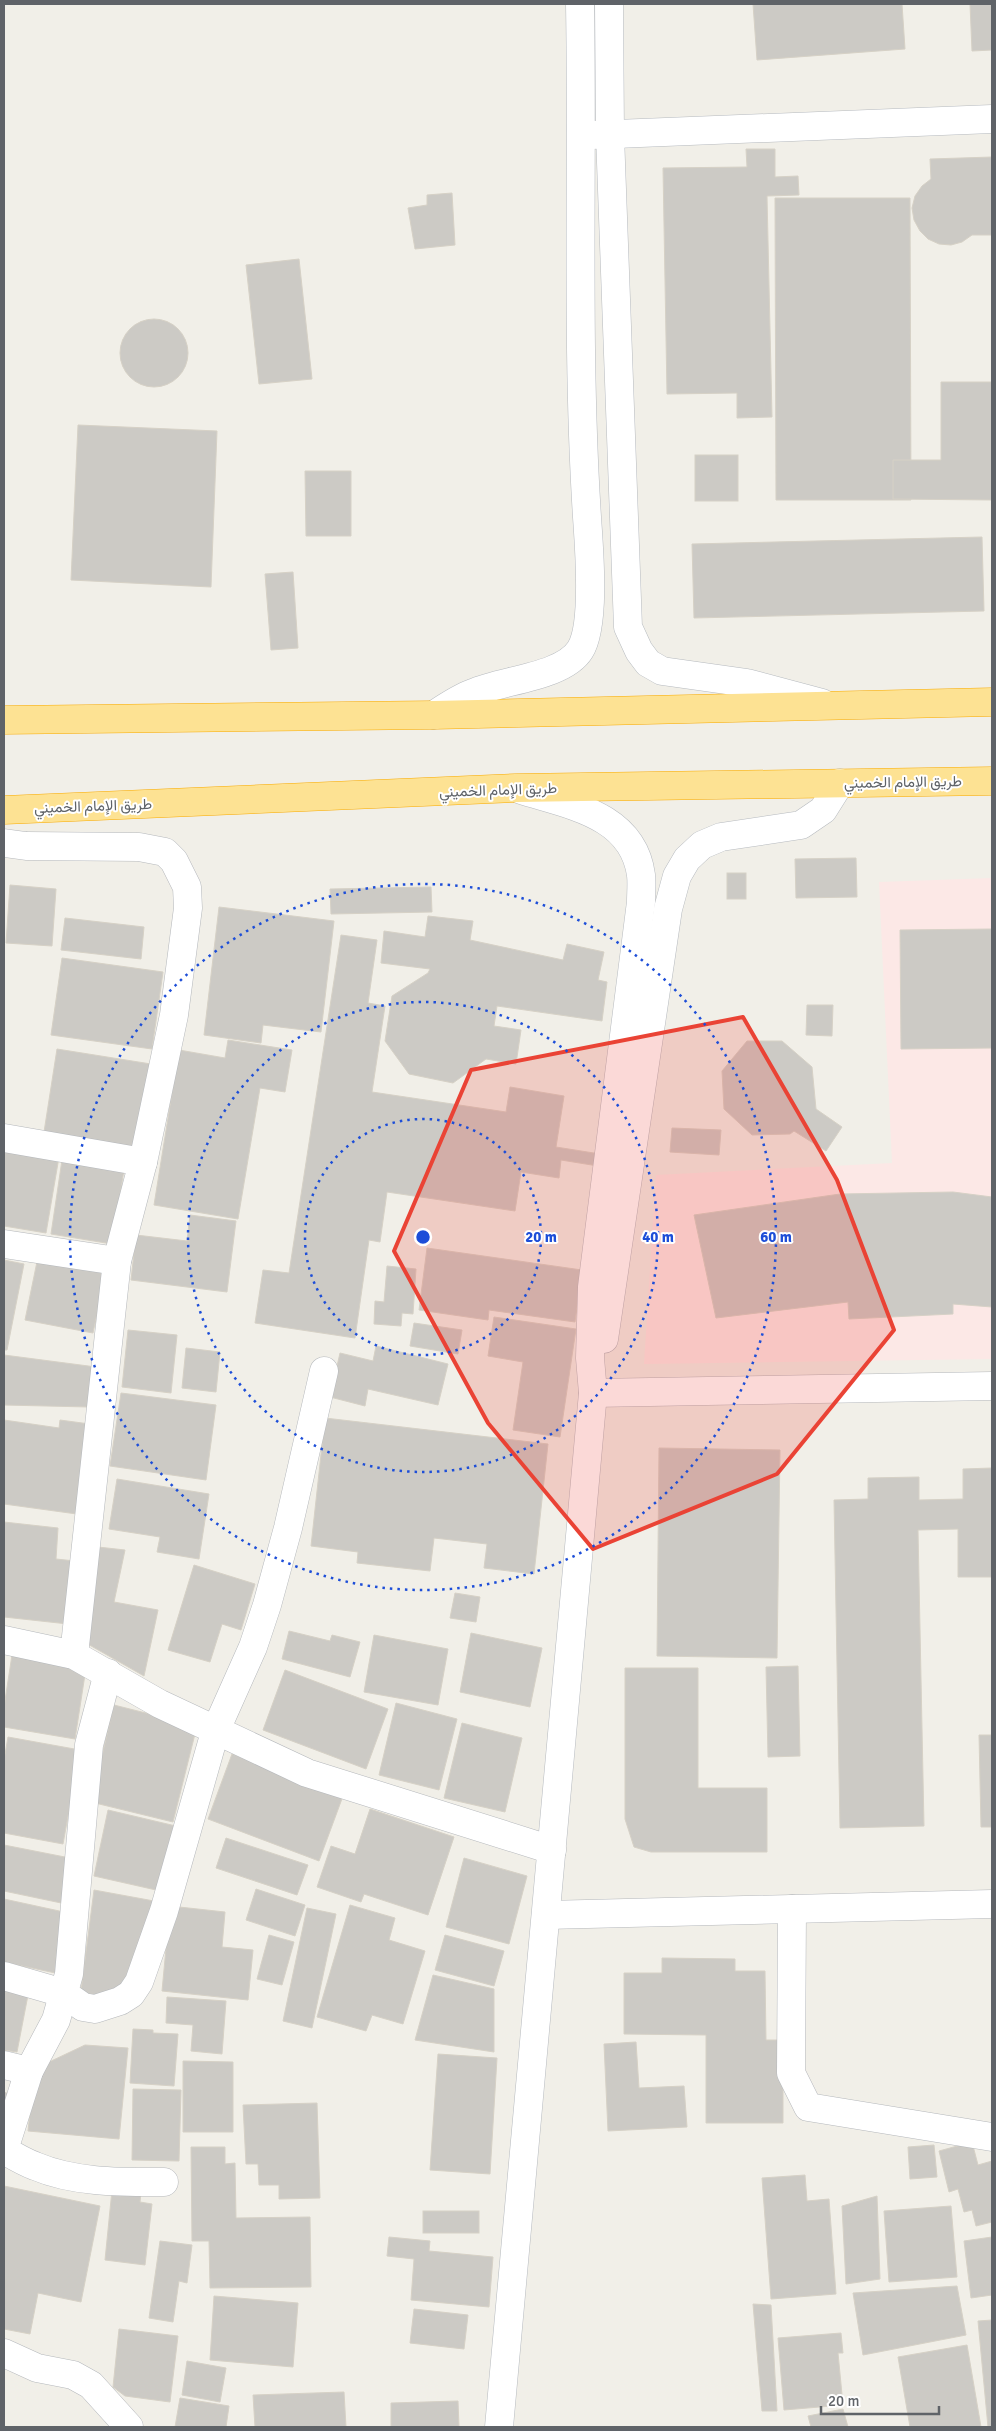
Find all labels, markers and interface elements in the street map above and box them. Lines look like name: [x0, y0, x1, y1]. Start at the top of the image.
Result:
street label: طريق الإمام الخميني: [844, 772, 962, 796]
street label: طريق الإمام الخميني: [439, 779, 558, 805]
street label: طريق الإمام الخميني: [34, 795, 153, 821]
centre of rings: [414, 1228, 432, 1246]
text: 20 m: [525, 1228, 557, 1246]
text: 40 m: [642, 1228, 674, 1246]
text: 60 m: [760, 1228, 792, 1246]
scale bar: [821, 2384, 938, 2416]
text: 20 m: [828, 2392, 859, 2410]

